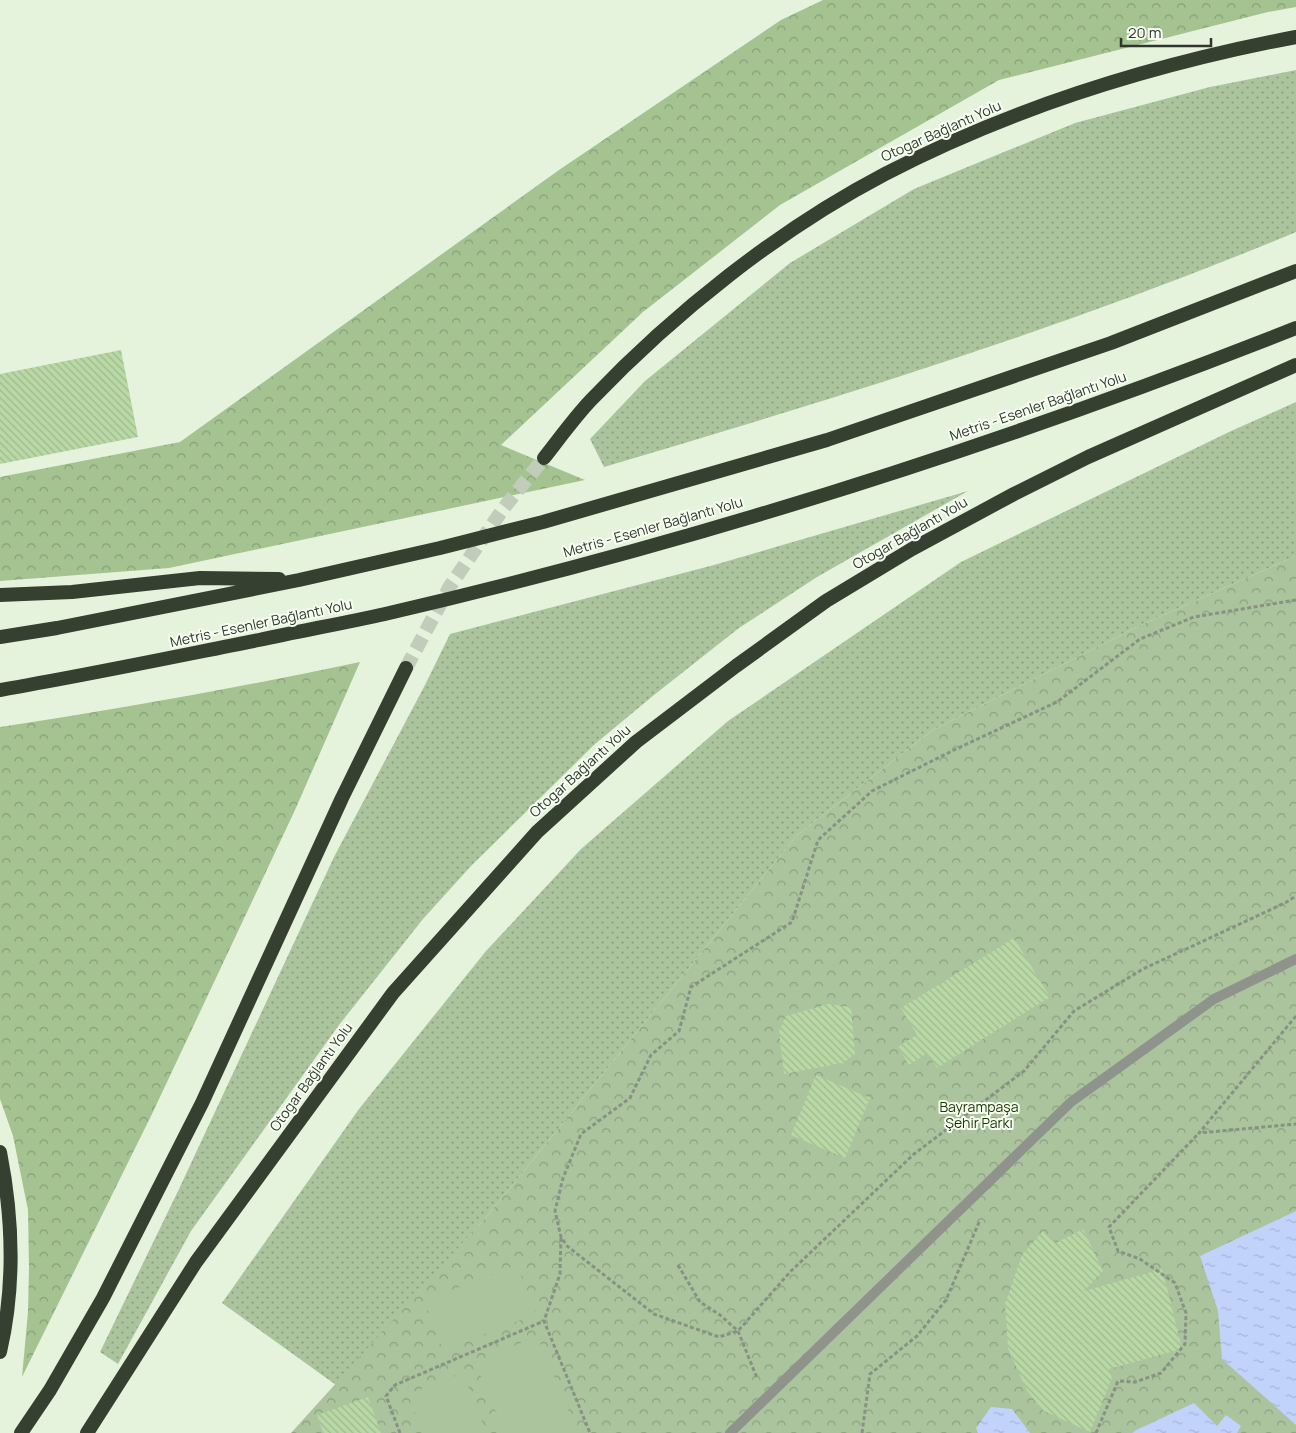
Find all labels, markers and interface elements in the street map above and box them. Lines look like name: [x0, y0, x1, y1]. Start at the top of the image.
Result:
scale bar: [1121, 15, 1211, 47]
text: 20 m: [1128, 22, 1161, 43]
street label: Otogar Bağlantı Yolu: [878, 95, 1004, 166]
street label: Metris - Esenler Bağlantı Yolu: [947, 366, 1129, 445]
street label: Metris - Esenler Bağlantı Yolu: [561, 492, 745, 561]
street label: Otogar Bağlantı Yolu: [849, 492, 971, 573]
street label: Metris - Esenler Bağlantı Yolu: [168, 594, 354, 651]
street label: Otogar Bağlantı Yolu: [525, 720, 634, 821]
street label: Otogar Bağlantı Yolu: [265, 1019, 356, 1135]
park label: Bayrampaşa Şehir Parkı: [940, 1097, 1018, 1132]

